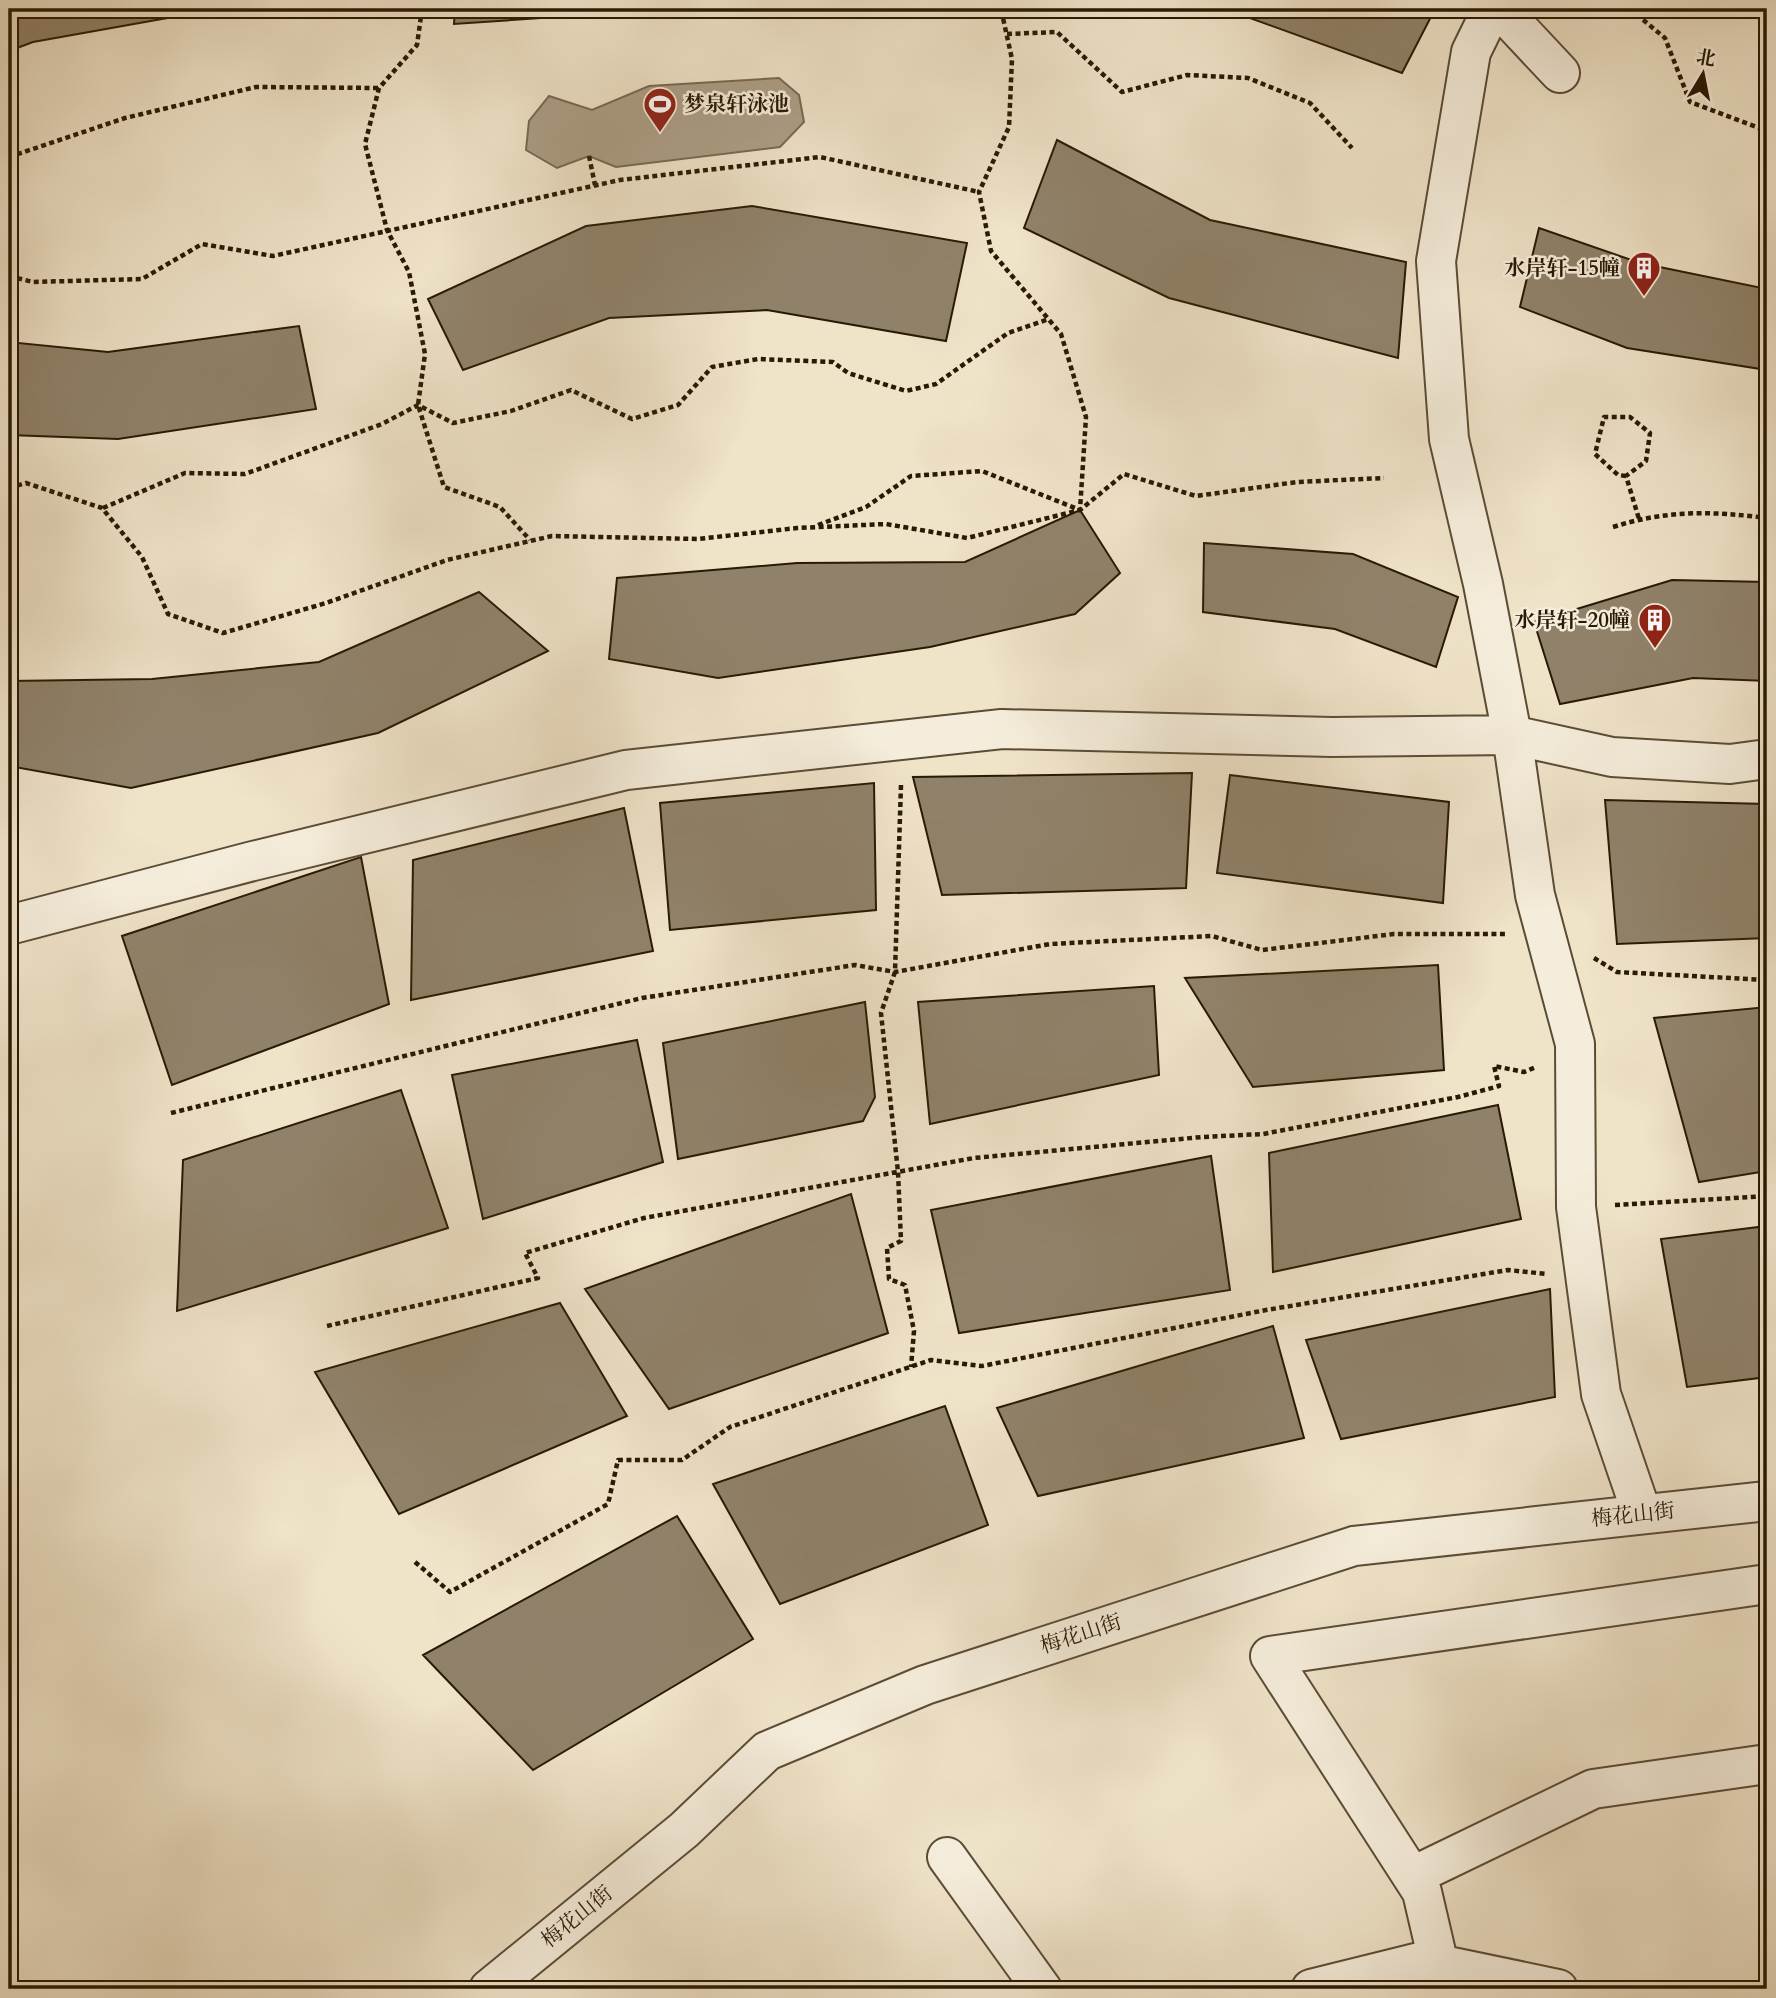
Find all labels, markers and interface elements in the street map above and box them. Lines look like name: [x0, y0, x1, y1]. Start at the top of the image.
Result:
north arrow: [1668, 38, 1738, 108]
text: 北: [1694, 44, 1717, 73]
sports icon: 梦泉轩泳池: [641, 85, 679, 134]
place label: 梦泉轩泳池: [684, 90, 789, 119]
building icon: 水岸轩-15幢: [1625, 249, 1663, 298]
place label: 水岸轩-15幢: [1505, 254, 1620, 283]
building icon: 水岸轩-20幢: [1636, 601, 1674, 650]
place label: 水岸轩-20幢: [1515, 606, 1630, 635]
street label: 梅花山街: [1590, 1496, 1676, 1534]
street label: 梅花山街: [1037, 1607, 1125, 1661]
street label: 梅花山街: [535, 1879, 619, 1955]

